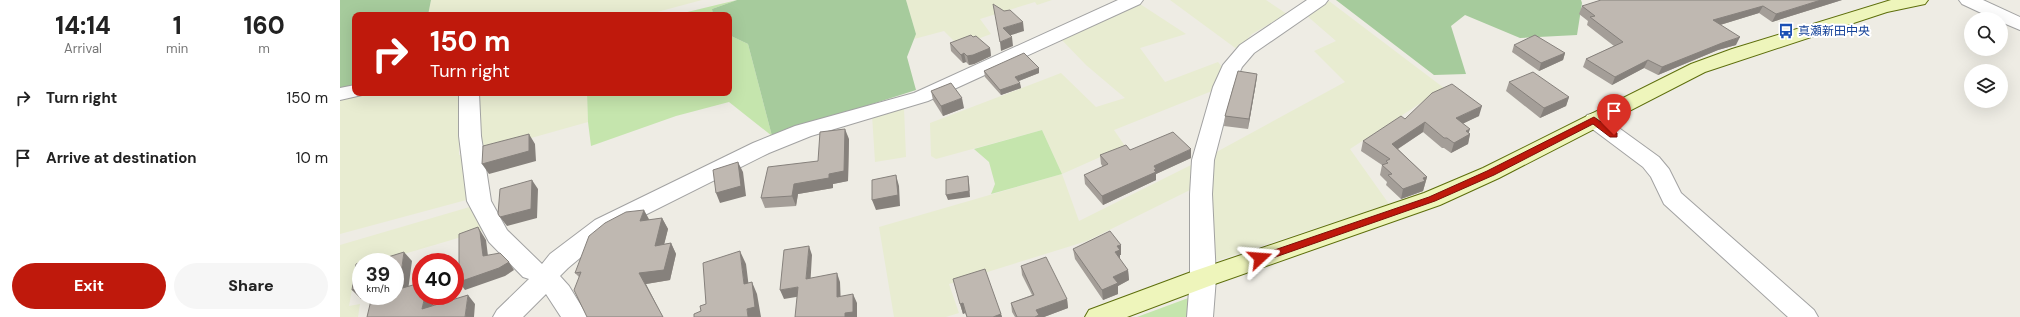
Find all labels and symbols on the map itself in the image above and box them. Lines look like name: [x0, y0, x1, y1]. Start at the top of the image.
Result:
bus stop icon: 真瀬新田中央: [1777, 22, 1795, 40]
place label: 真瀬新田中央: [1798, 23, 1870, 39]
pin: [1597, 94, 1631, 135]
position arrow: [1239, 237, 1281, 279]
speed limit sign: 40: [412, 253, 464, 305]

